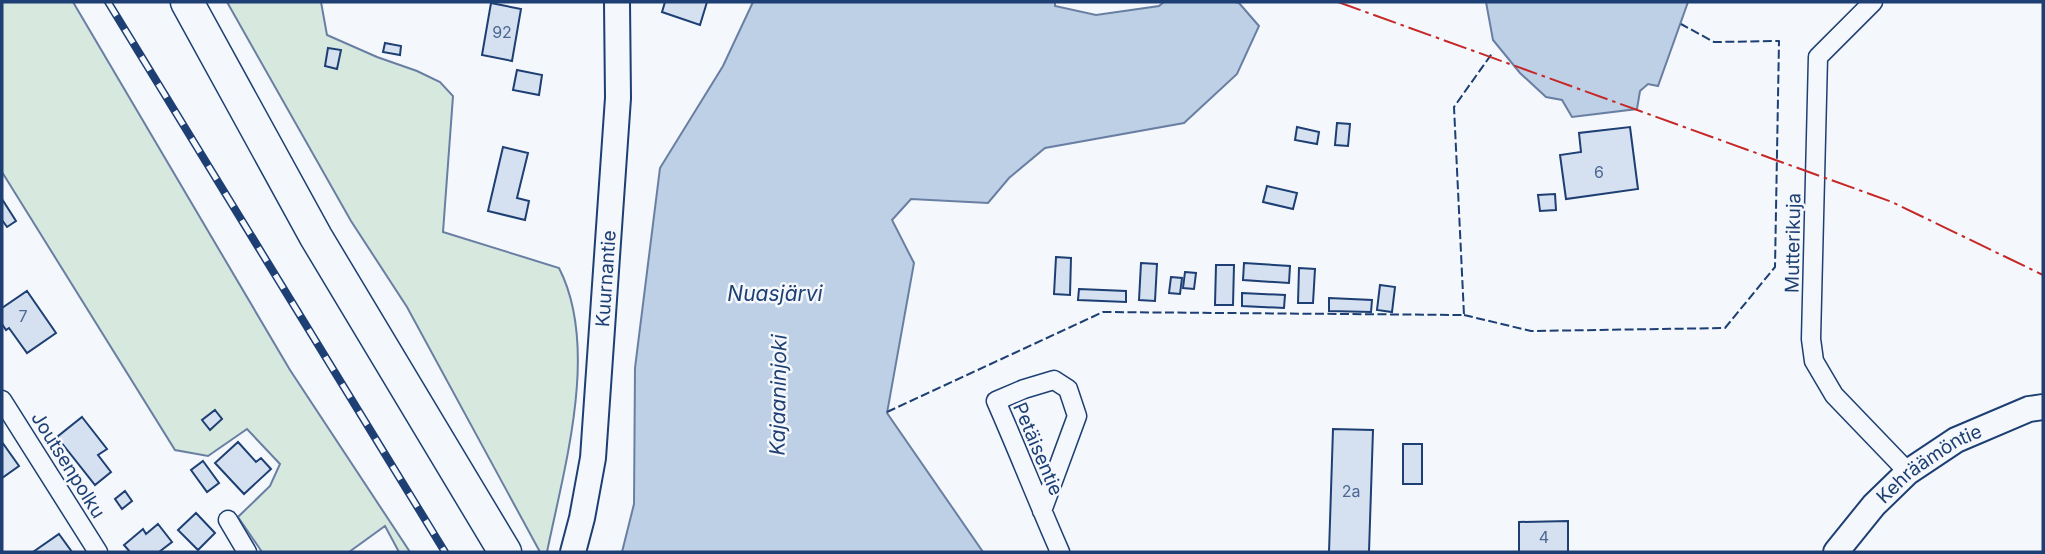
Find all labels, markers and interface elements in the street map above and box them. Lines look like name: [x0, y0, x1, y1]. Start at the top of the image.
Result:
house number: 92: [492, 22, 512, 42]
house number: 6: [1594, 162, 1604, 182]
street label: Mutterikuja: [1781, 193, 1805, 293]
street label: Kuurnantie: [591, 229, 620, 328]
water label: Nuasjärvi: [727, 281, 824, 306]
house number: 7: [18, 306, 28, 326]
water label: Kajaaninjoki: [764, 333, 792, 456]
street label: Petäisentie: [1008, 399, 1068, 499]
street label: Joutsenpolku: [26, 408, 110, 522]
street label: Kehräämöntie: [1871, 419, 1985, 508]
house number: 2a: [1342, 481, 1360, 501]
house number: 4: [1539, 527, 1549, 547]

